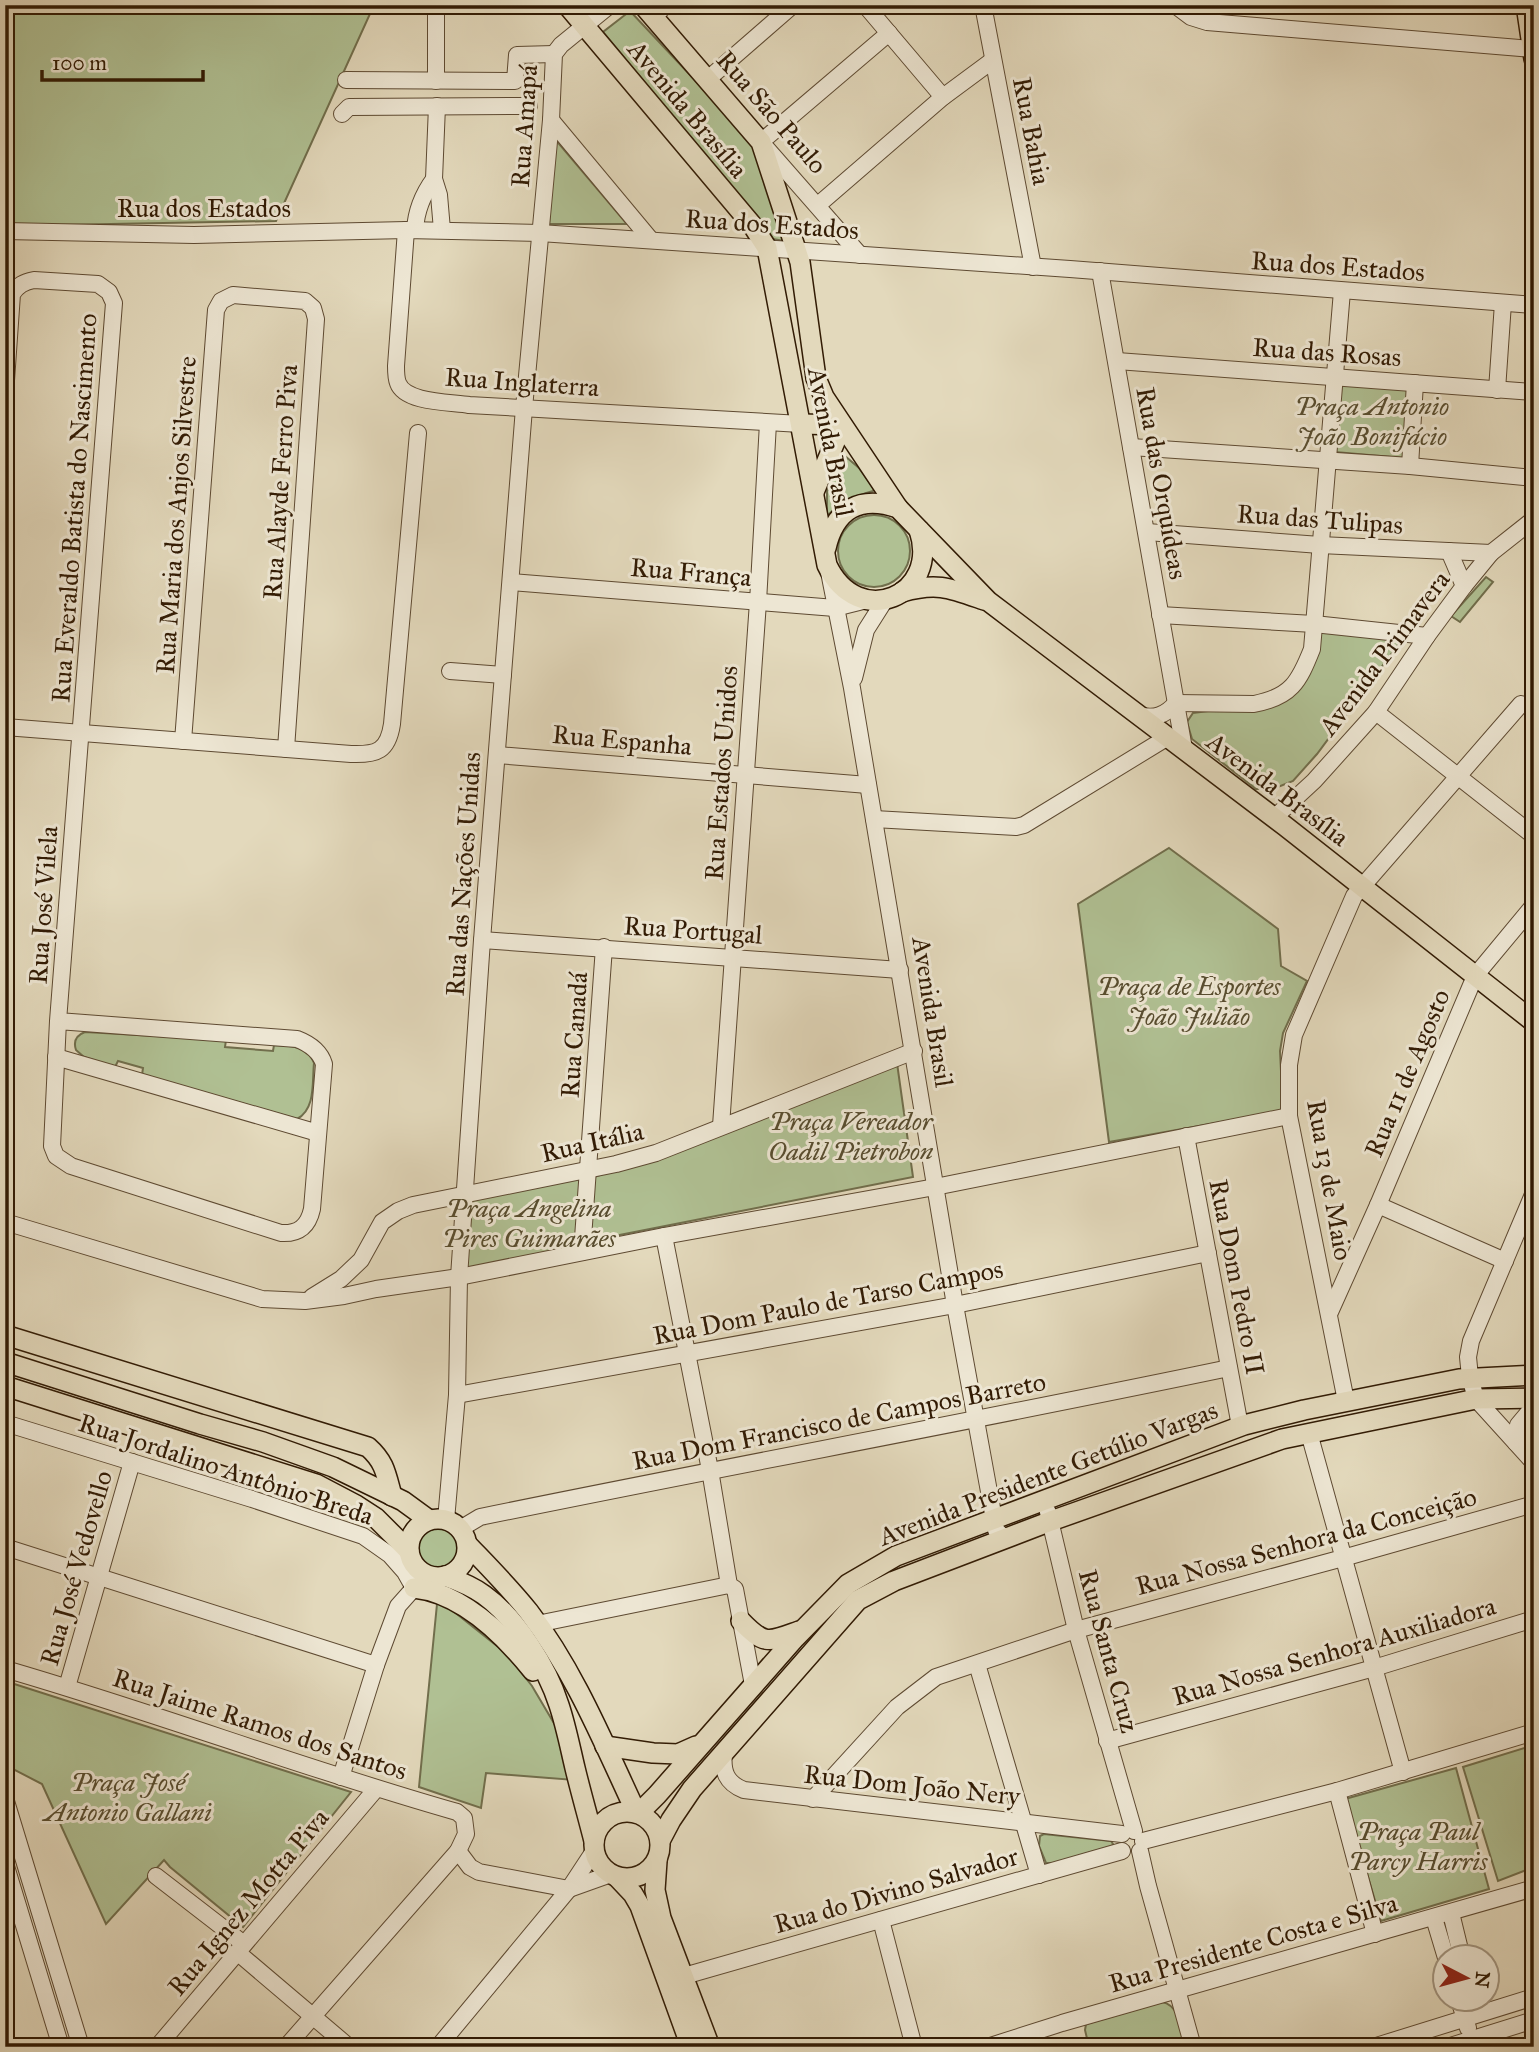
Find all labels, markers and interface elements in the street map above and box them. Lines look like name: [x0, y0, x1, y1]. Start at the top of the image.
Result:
street label: Avenida Brasília: [621, 33, 755, 184]
scale bar: [42, 38, 203, 82]
street label: Rua São Paulo: [710, 44, 834, 180]
text: 100 m: [52, 50, 107, 76]
street label: Rua Amapá: [504, 64, 544, 188]
street label: Rua Bahia: [1006, 74, 1058, 188]
street label: Rua dos Estados: [117, 192, 291, 224]
street label: Rua dos Estados: [684, 202, 860, 246]
street label: Rua dos Estados: [1250, 244, 1426, 288]
street label: Rua Everaldo Batista do Nascimento: [44, 312, 104, 704]
street label: Rua das Rosas: [1252, 331, 1402, 373]
street label: Rua Maria dos Anjos Silvestre: [149, 355, 203, 675]
street label: Rua Inglaterra: [444, 361, 600, 403]
street label: Rua Alayde Ferro Piva: [256, 363, 304, 601]
street label: Avenida Brasil: [801, 364, 861, 520]
street label: Rua das Orquídeas: [1129, 384, 1195, 582]
park label: Praça Antonio João Bonifácio: [1295, 390, 1449, 452]
street label: Rua das Tulipas: [1236, 497, 1404, 541]
street label: Rua França: [629, 551, 753, 593]
street label: Avenida Primavera: [1311, 564, 1456, 743]
street label: Rua Estados Unidos: [698, 665, 744, 881]
street label: Rua Espanha: [551, 718, 693, 762]
street label: Avenida Brasília: [1200, 725, 1355, 853]
street label: Rua das Nações Unidas: [439, 751, 487, 997]
street label: Rua José Vilela: [22, 825, 64, 985]
street label: Rua Portugal: [623, 909, 763, 951]
street label: Avenida Brasil: [905, 934, 961, 1089]
park label: Praça de Esportes João Julião: [1098, 970, 1281, 1032]
street label: Rua Canadá: [554, 971, 594, 1099]
street label: Rua 11 de Agosto: [1357, 984, 1457, 1162]
street label: Rua 13 de Maio: [1300, 1097, 1360, 1263]
park label: Praça Vereador Oadil Pietrobon: [769, 1105, 934, 1167]
street label: Rua Itália: [538, 1115, 646, 1169]
street label: Rua Dom Pedro II: [1202, 1176, 1272, 1378]
park label: Praça Angelina Pires Guimarães: [442, 1192, 616, 1254]
street label: Rua Dom Paulo de Tarso Campos: [650, 1252, 1006, 1352]
street label: Rua Dom Francisco de Campos Barreto: [630, 1365, 1048, 1477]
street label: Avenida Presidente Getúlio Vargas: [873, 1393, 1222, 1553]
street label: Rua Jordalino Antônio Breda: [75, 1406, 377, 1532]
street label: Rua José Vedovello: [33, 1467, 119, 1669]
street label: Rua Nossa Senhora da Conceição: [1132, 1480, 1480, 1602]
street label: Rua Santa Cruz: [1072, 1566, 1146, 1736]
street label: Rua Nossa Senhora Auxiliadora: [1169, 1589, 1499, 1712]
street label: Rua Jaime Ramos dos Santos: [109, 1661, 411, 1787]
street label: Rua Dom João Nery: [802, 1758, 1022, 1812]
park label: Praça José Antonio Gallani: [41, 1766, 212, 1828]
street label: Rua Ignez Motta Piva: [161, 1802, 335, 2002]
park label: Praça Paul Parcy Harris: [1348, 1815, 1488, 1877]
street label: Rua do Divino Salvador: [770, 1840, 1022, 1940]
street label: Rua Presidente Costa e Silva: [1105, 1886, 1401, 2000]
north arrow: [1430, 1944, 1500, 2014]
text: N: [1470, 1971, 1495, 1989]

